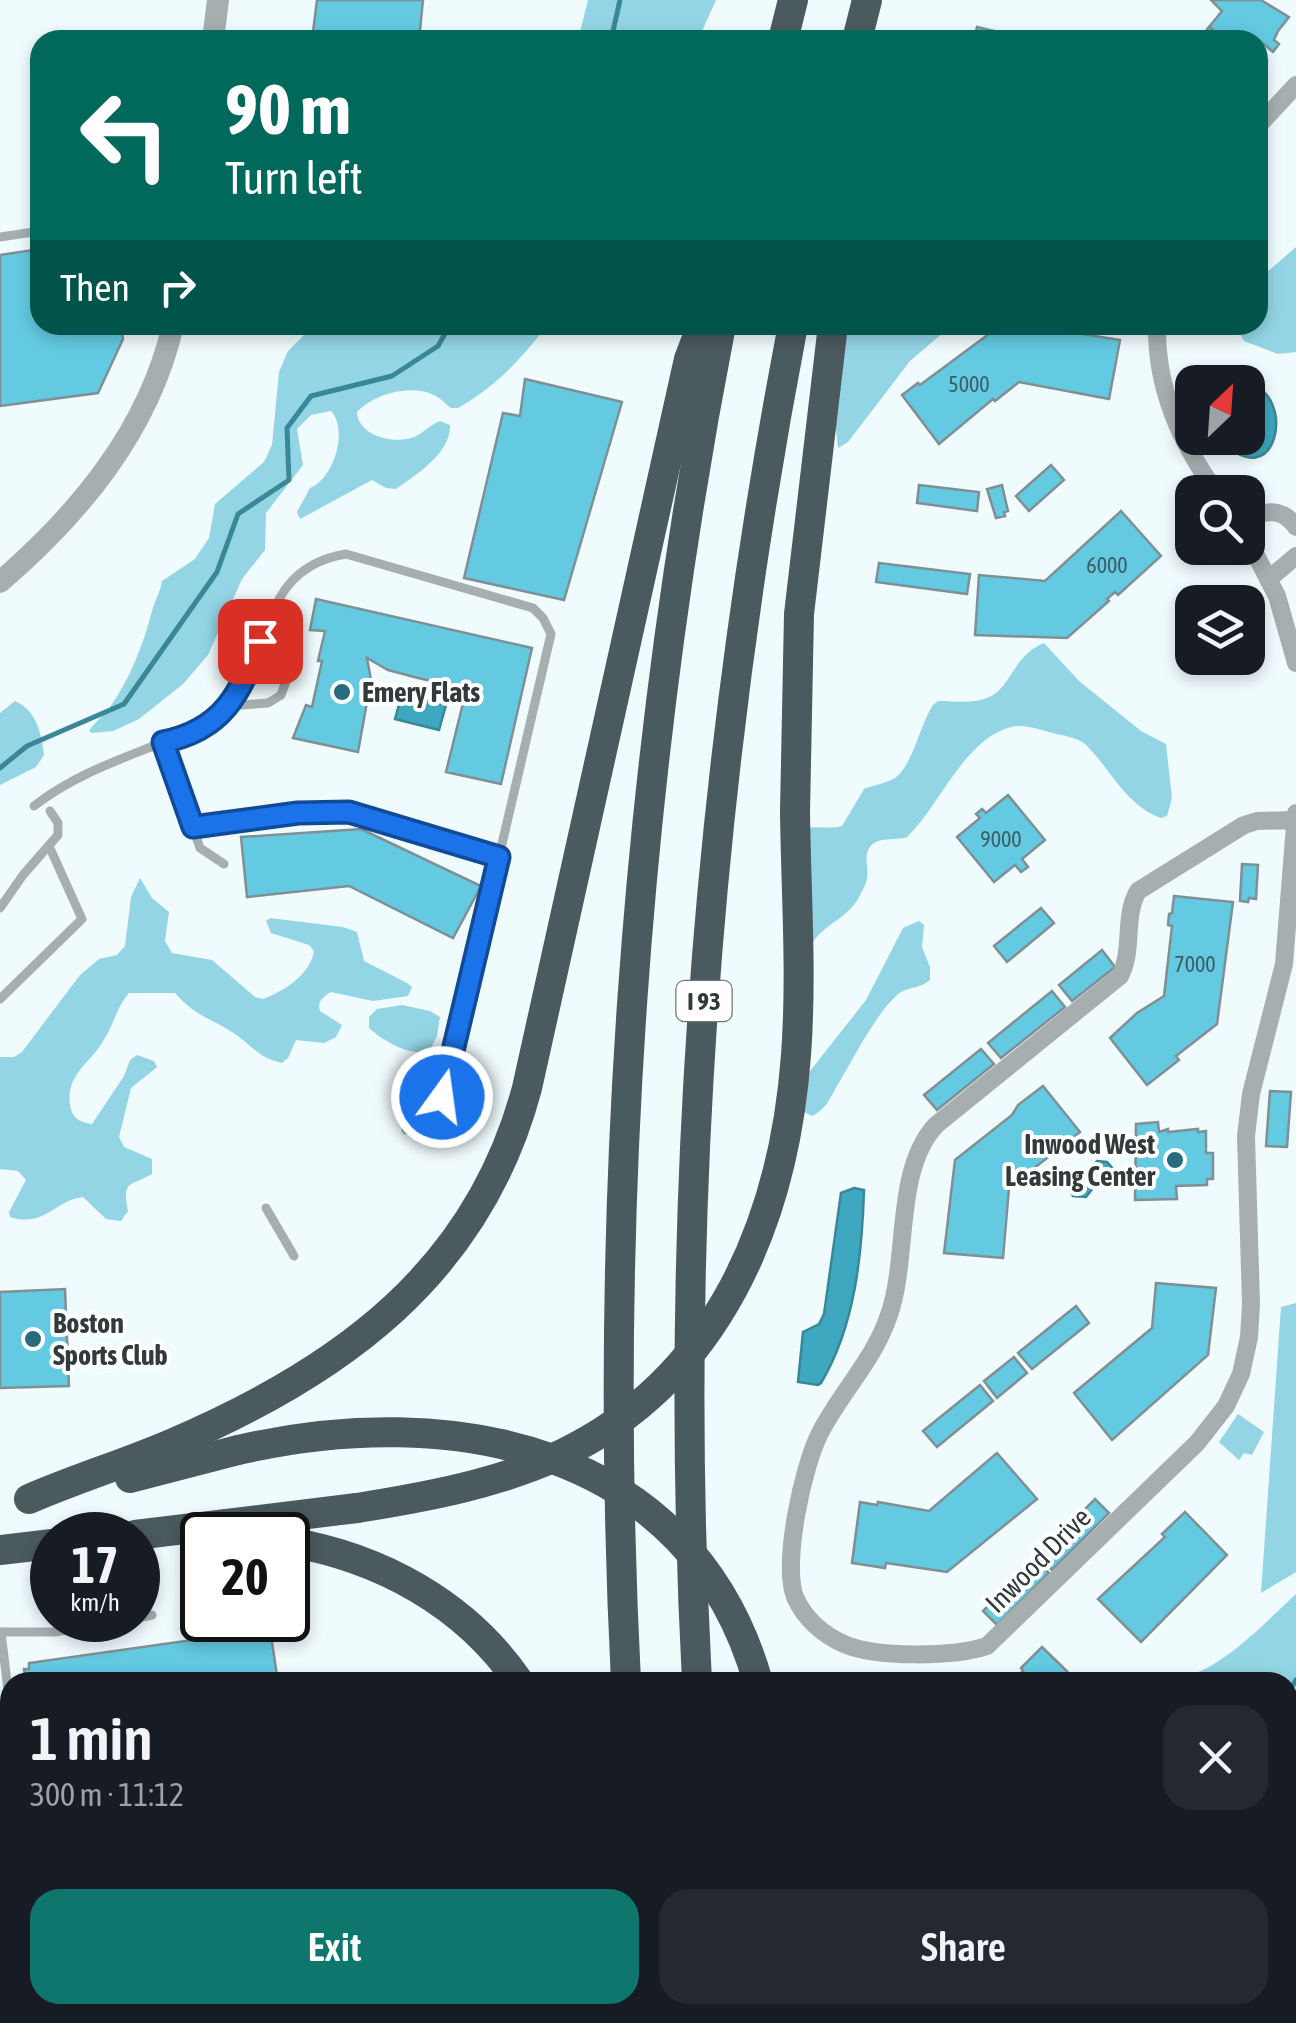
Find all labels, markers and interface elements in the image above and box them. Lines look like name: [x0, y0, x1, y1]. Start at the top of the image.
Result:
text: 90 m: [225, 69, 351, 149]
icon: left: [60, 70, 190, 200]
text: Turn left: [225, 152, 363, 204]
icon: right: [150, 260, 205, 315]
text: Then: [60, 266, 130, 309]
north arrow: [1175, 365, 1265, 455]
map controls: [1175, 365, 1265, 675]
house number: 5000: [948, 371, 990, 397]
button: search: [1175, 475, 1265, 565]
house number: 6000: [1086, 552, 1128, 578]
button: layers: [1175, 585, 1265, 675]
pin: [218, 599, 303, 684]
icon: arrive: [233, 614, 288, 669]
place label: Emery Flats: [362, 676, 480, 708]
marker: Emery Flats: [331, 681, 353, 703]
house number: 9000: [980, 826, 1022, 852]
house number: 7000: [1174, 951, 1216, 977]
road number: I 93: [676, 981, 732, 1021]
position arrow: [390, 1045, 494, 1149]
place label: Inwood West Leasing Center: [1005, 1128, 1156, 1192]
marker: Inwood West Leasing Center: [1164, 1149, 1186, 1171]
place label: Boston Sports Club: [53, 1307, 168, 1371]
marker: Boston Sports Club: [22, 1328, 44, 1350]
street label: Inwood Drive: [979, 1501, 1097, 1619]
speed limit sign: 20: [180, 1512, 310, 1642]
text: 17: [71, 1536, 118, 1594]
text: km/h: [70, 1588, 120, 1616]
text: 1 min: [30, 1704, 153, 1773]
button: close: [1163, 1705, 1268, 1810]
text: 300 m · 11:12: [30, 1776, 184, 1813]
button: Exit: [30, 1889, 639, 2004]
button: Share: [659, 1889, 1268, 2004]

